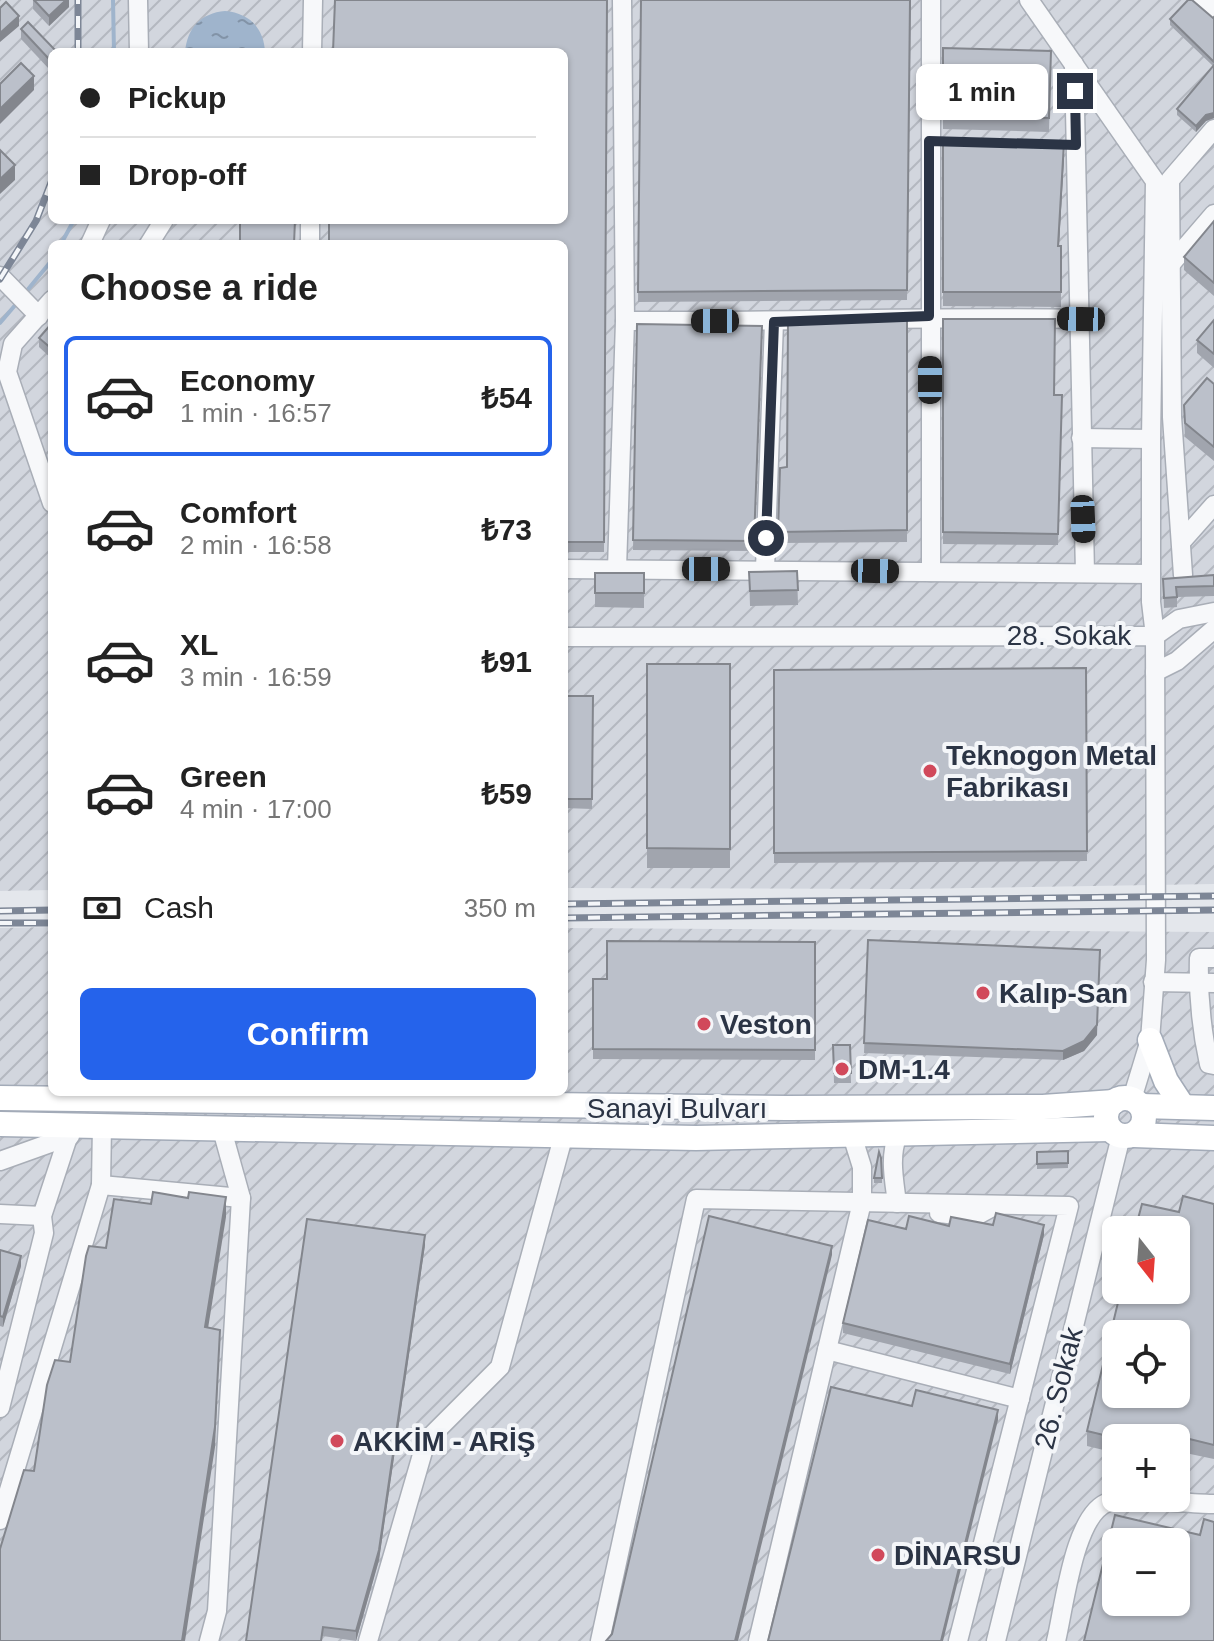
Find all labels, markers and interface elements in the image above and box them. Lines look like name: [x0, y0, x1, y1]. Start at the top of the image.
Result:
callout: 1 min: [915, 63, 1047, 119]
route end: [1057, 73, 1093, 109]
text: 1 min: [948, 77, 1016, 107]
text: Pickup: [128, 81, 226, 114]
text: Drop-off: [128, 158, 246, 191]
text: Choose a ride: [80, 267, 318, 308]
car: [1057, 307, 1105, 331]
car: [691, 309, 739, 333]
car: [918, 356, 942, 404]
icon: car: [84, 360, 156, 432]
text: Economy: [180, 364, 315, 397]
text: ₺54: [481, 381, 532, 414]
text: 1 min · 16:57: [180, 398, 332, 428]
icon: car: [84, 492, 156, 564]
car: [1070, 495, 1096, 543]
text: Comfort: [180, 496, 297, 529]
text: ₺73: [481, 513, 532, 546]
route start: [748, 520, 784, 556]
text: 2 min · 16:58: [180, 530, 332, 560]
car: [682, 557, 730, 581]
car: [851, 559, 899, 583]
street label: 28. Sokak: [1007, 620, 1132, 651]
icon: car: [84, 624, 156, 696]
text: XL: [180, 628, 218, 661]
text: ₺91: [481, 645, 532, 678]
text: 3 min · 16:59: [180, 662, 332, 692]
place label: Teknogon Metal Fabrikası: [946, 740, 1157, 803]
icon: car: [84, 756, 156, 828]
text: Green: [180, 760, 267, 793]
marker: Teknogon Metal Fabrikası: [921, 762, 939, 780]
text: ₺59: [481, 777, 532, 810]
text: 4 min · 17:00: [180, 794, 332, 824]
icon: cash: [80, 886, 124, 930]
text: Cash: [144, 891, 214, 924]
text: 350 m: [464, 893, 536, 923]
place label: Kalıp-San: [999, 978, 1128, 1009]
marker: Kalıp-San: [974, 984, 992, 1002]
button: Confirm: [80, 988, 536, 1080]
place label: Veston: [720, 1009, 812, 1040]
marker: Veston: [695, 1015, 713, 1033]
place label: DM-1.4: [858, 1054, 950, 1085]
marker: DM-1.4: [833, 1060, 851, 1078]
street label: Sanayi Bulvarı: [587, 1093, 767, 1124]
north arrow: [1102, 1216, 1190, 1304]
map controls: [1102, 1216, 1190, 1616]
button: locate: [1102, 1320, 1190, 1408]
street label: 26. Sokak: [1028, 1323, 1089, 1452]
button: +: [1102, 1424, 1190, 1512]
place label: AKKİM - ARİŞ: [353, 1426, 536, 1457]
marker: AKKİM - ARİŞ: [328, 1432, 346, 1450]
button: −: [1102, 1528, 1190, 1616]
place label: DİNARSU: [894, 1540, 1022, 1571]
marker: DİNARSU: [869, 1546, 887, 1564]

